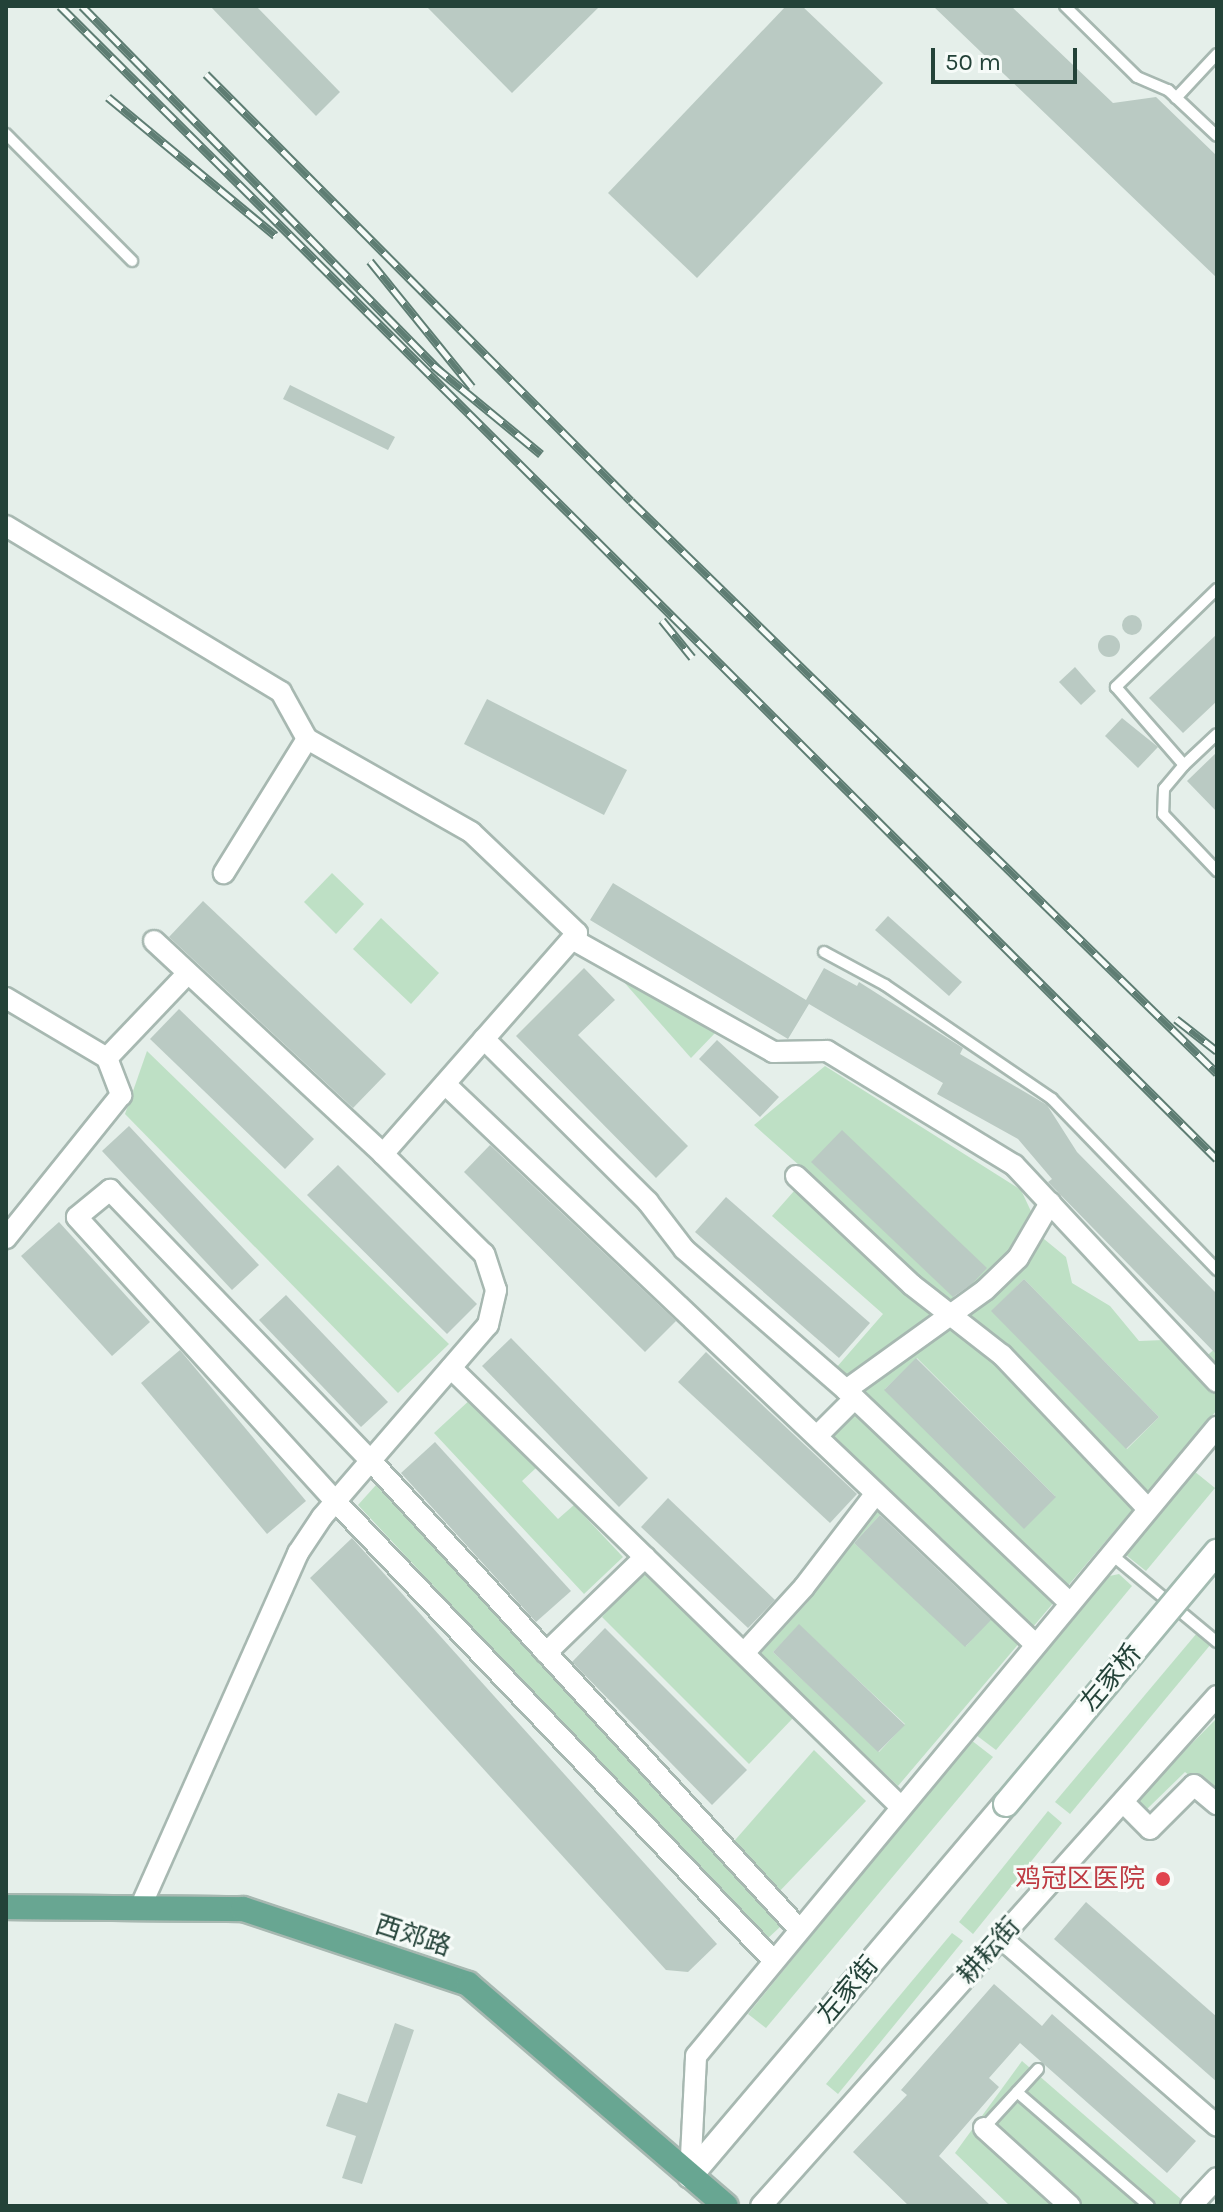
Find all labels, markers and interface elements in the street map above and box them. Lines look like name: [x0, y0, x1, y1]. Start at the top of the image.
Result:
scale bar: [935, 32, 1081, 82]
text: 50 m: [945, 48, 1001, 76]
street label: 左家桥: [1074, 1638, 1148, 1718]
place label: 鸡冠区医院: [1015, 1863, 1145, 1895]
marker: 鸡冠区医院: [1152, 1868, 1174, 1890]
street label: 西郊路: [371, 1909, 455, 1963]
street label: 耕耘街: [951, 1912, 1027, 1990]
street label: 左家街: [811, 1950, 885, 2030]

